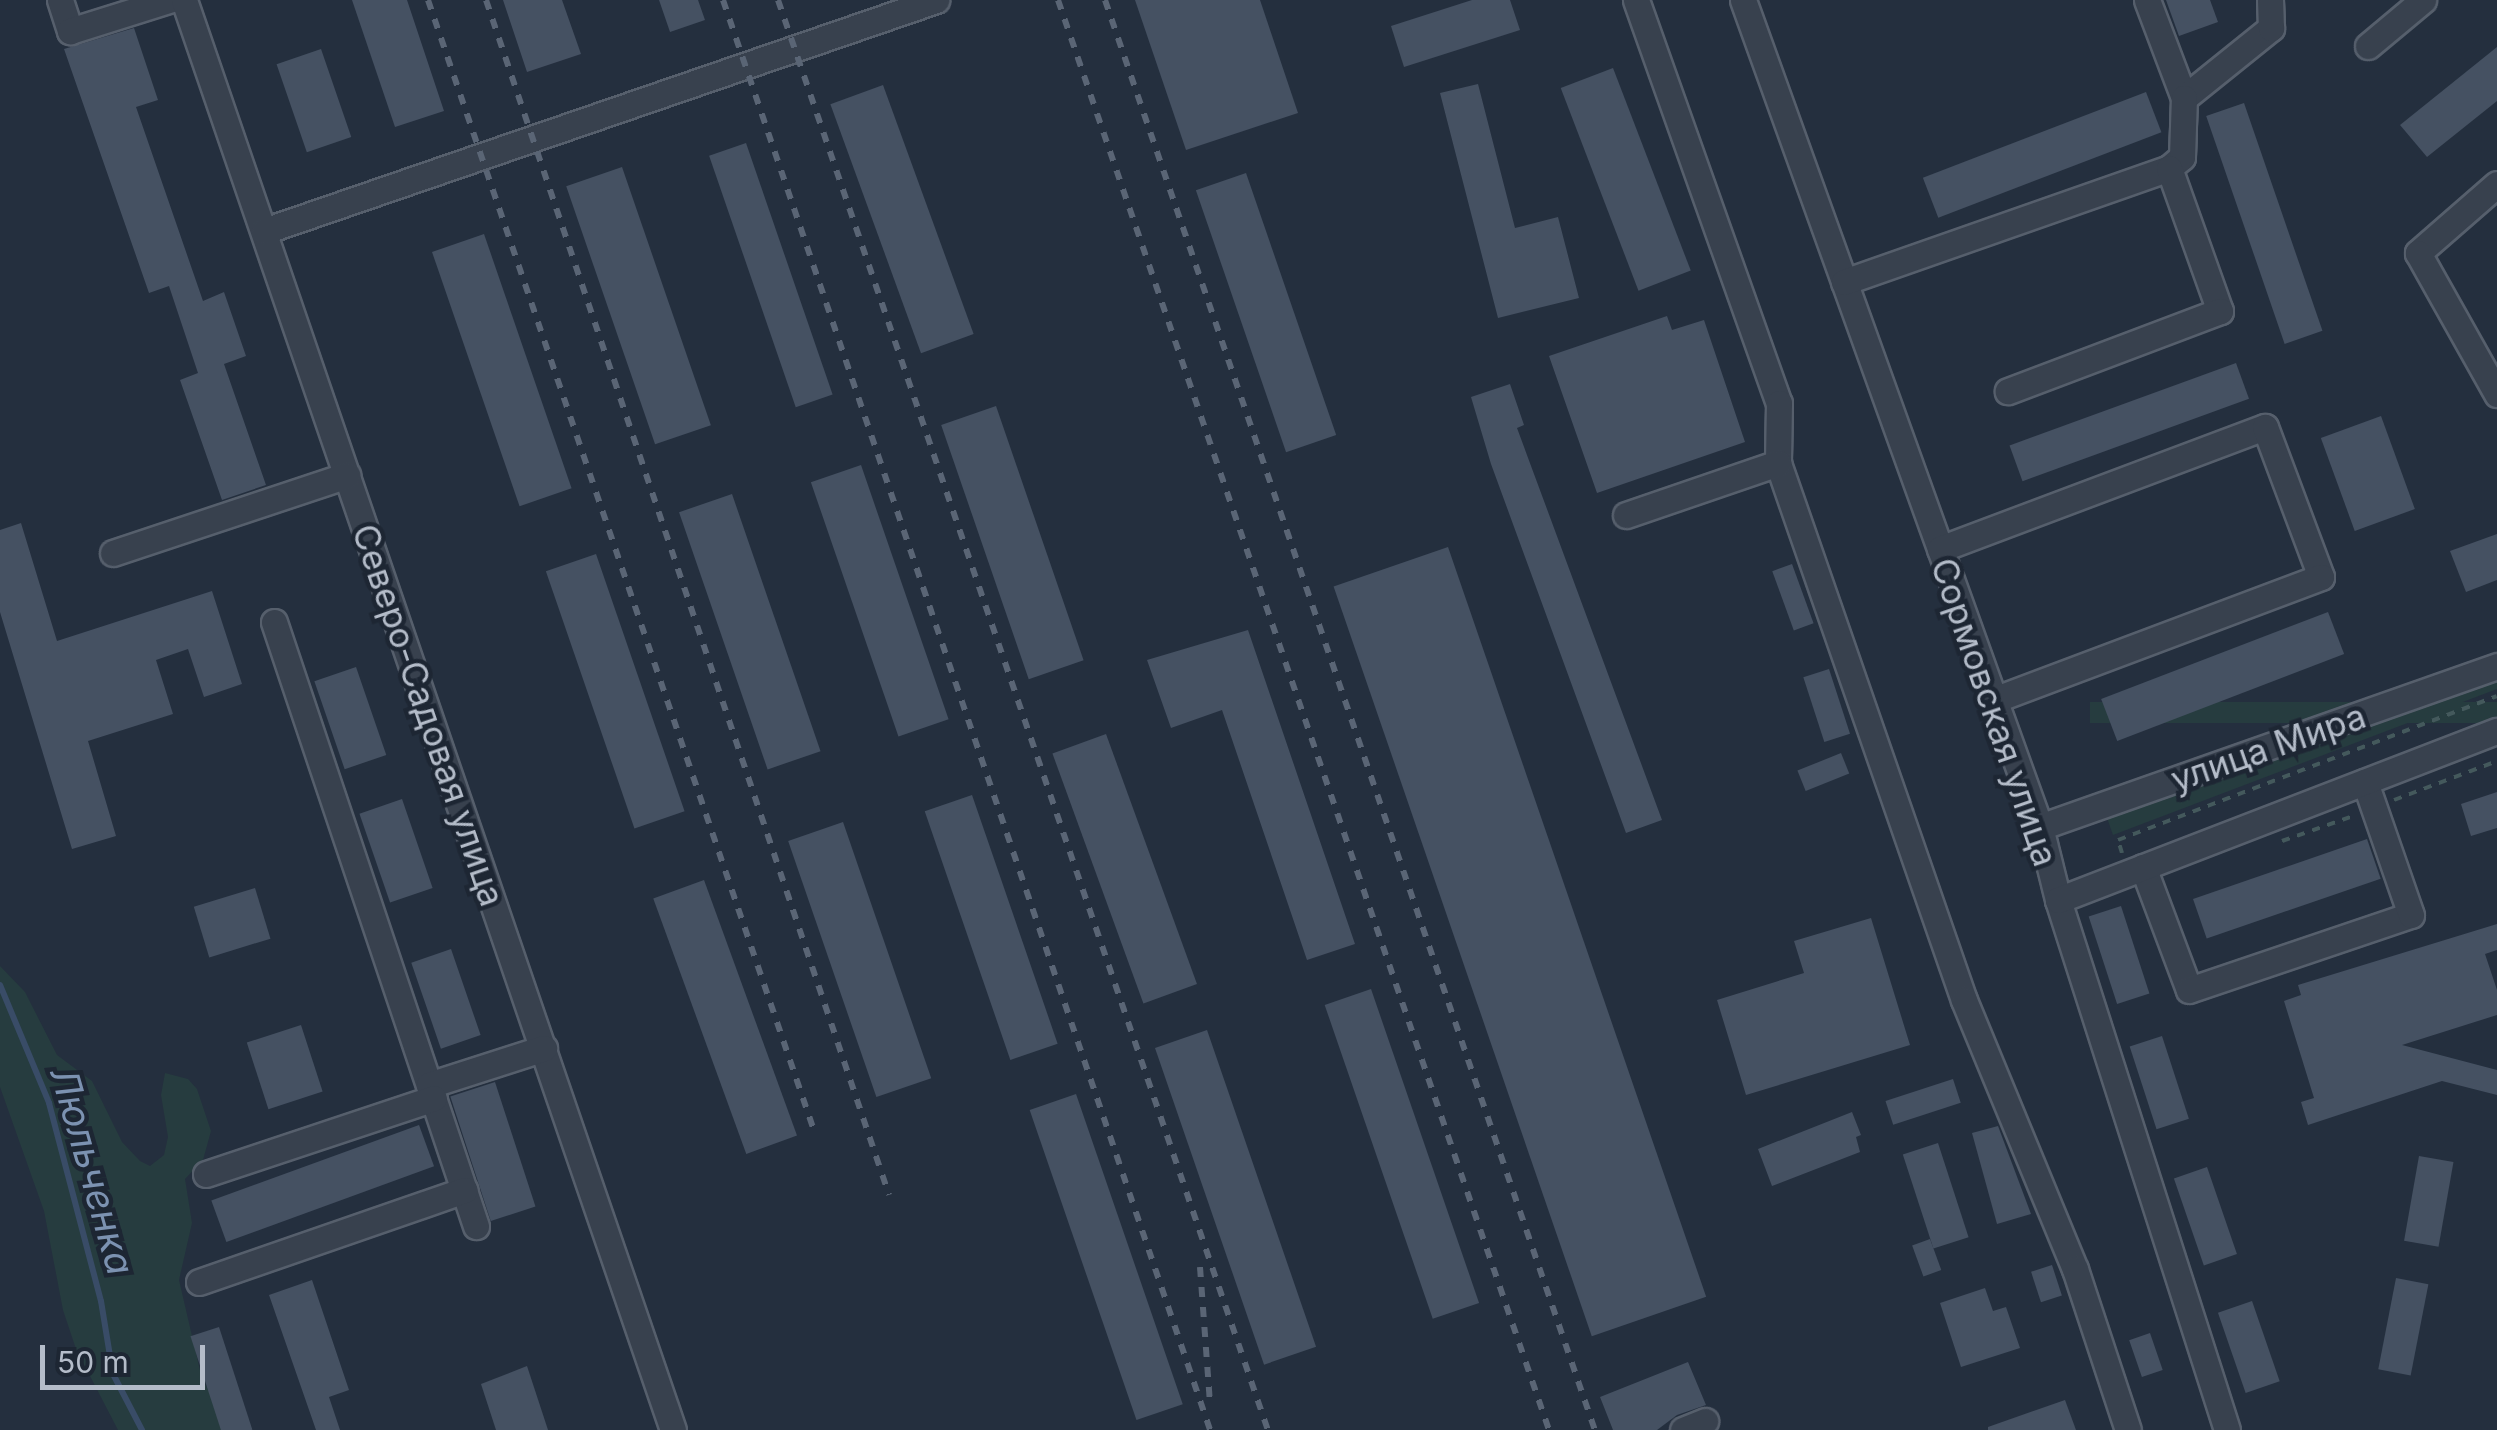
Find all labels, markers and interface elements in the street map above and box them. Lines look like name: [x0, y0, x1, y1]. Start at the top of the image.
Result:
street label: Северо-Садовая улица: [344, 519, 514, 911]
street label: Сормовская улица: [1923, 552, 2067, 872]
street label: улица Мира: [2165, 694, 2371, 800]
water label: Люльченка: [41, 1062, 143, 1280]
scale bar: [45, 1325, 210, 1387]
text: 50 m: [57, 1344, 129, 1380]

